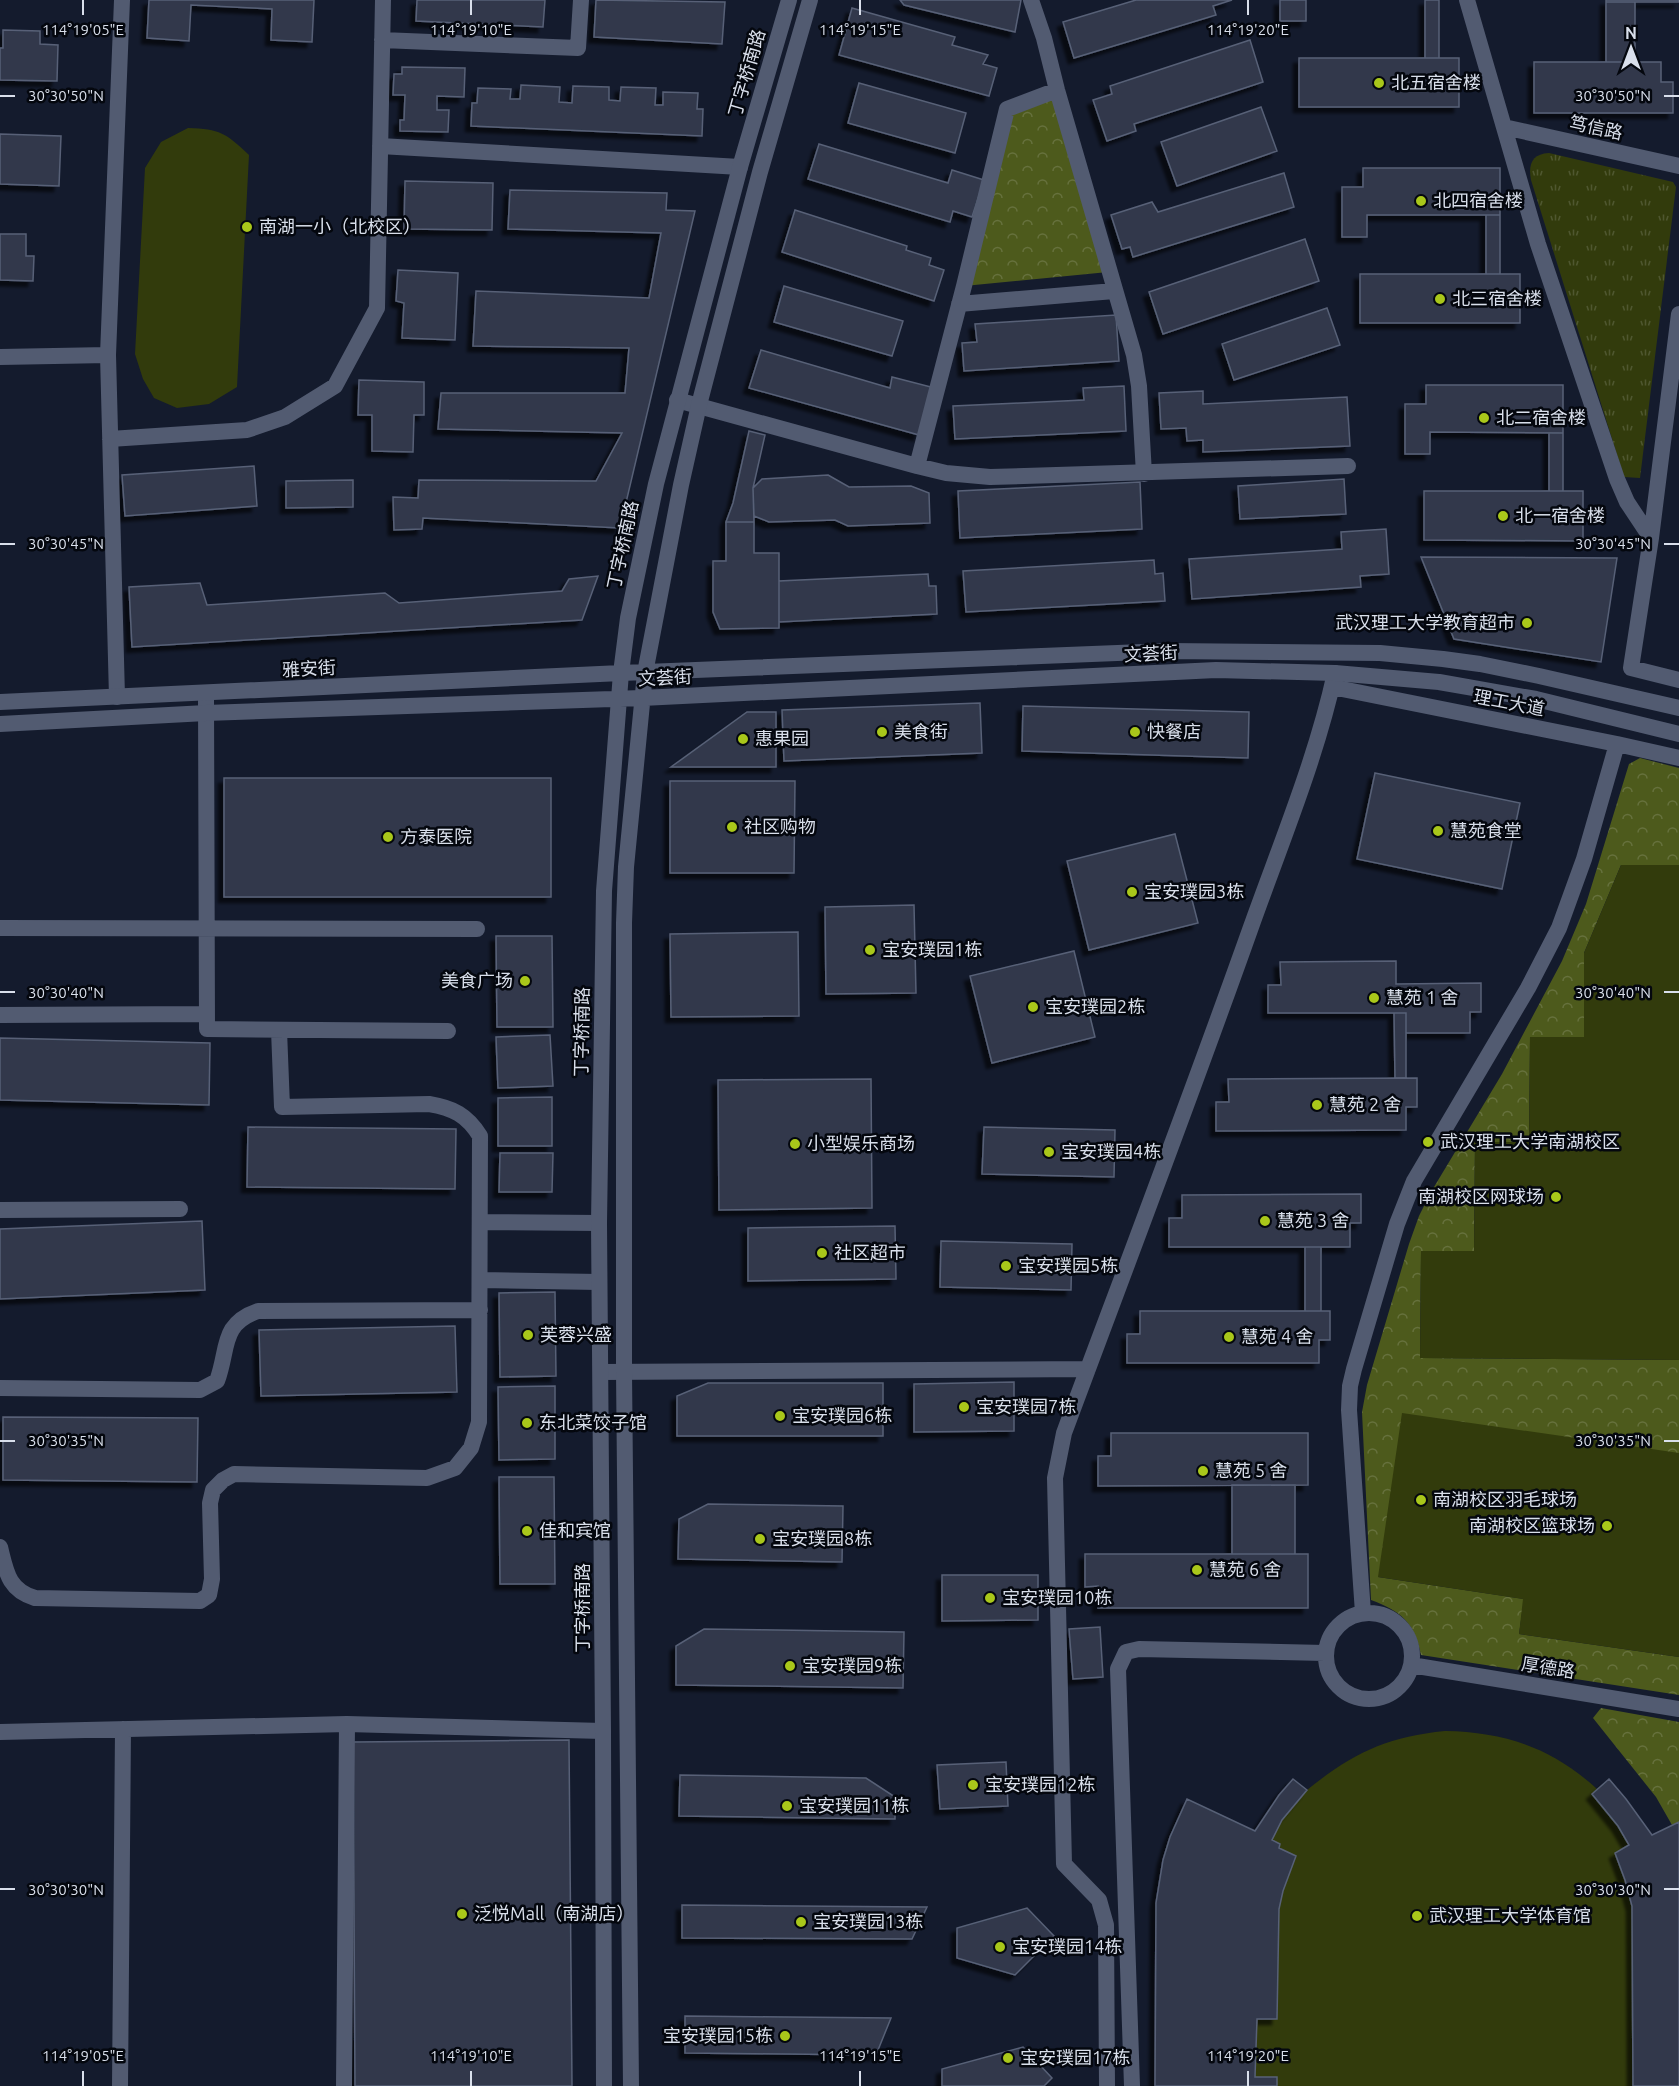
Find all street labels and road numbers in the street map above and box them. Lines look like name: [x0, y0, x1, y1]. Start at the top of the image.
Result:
street label: 丁字桥南路: [724, 27, 768, 119]
street label: 笃信路: [1568, 112, 1625, 142]
street label: 丁字桥南路: [603, 499, 641, 591]
street label: 文荟街: [1123, 642, 1178, 664]
street label: 雅安街: [281, 657, 336, 679]
street label: 文荟街: [637, 666, 692, 688]
street label: 理工大道: [1472, 685, 1546, 719]
street label: 丁字桥南路: [570, 987, 592, 1077]
street label: 丁字桥南路: [572, 1563, 592, 1653]
street label: 厚德路: [1520, 1653, 1576, 1681]

